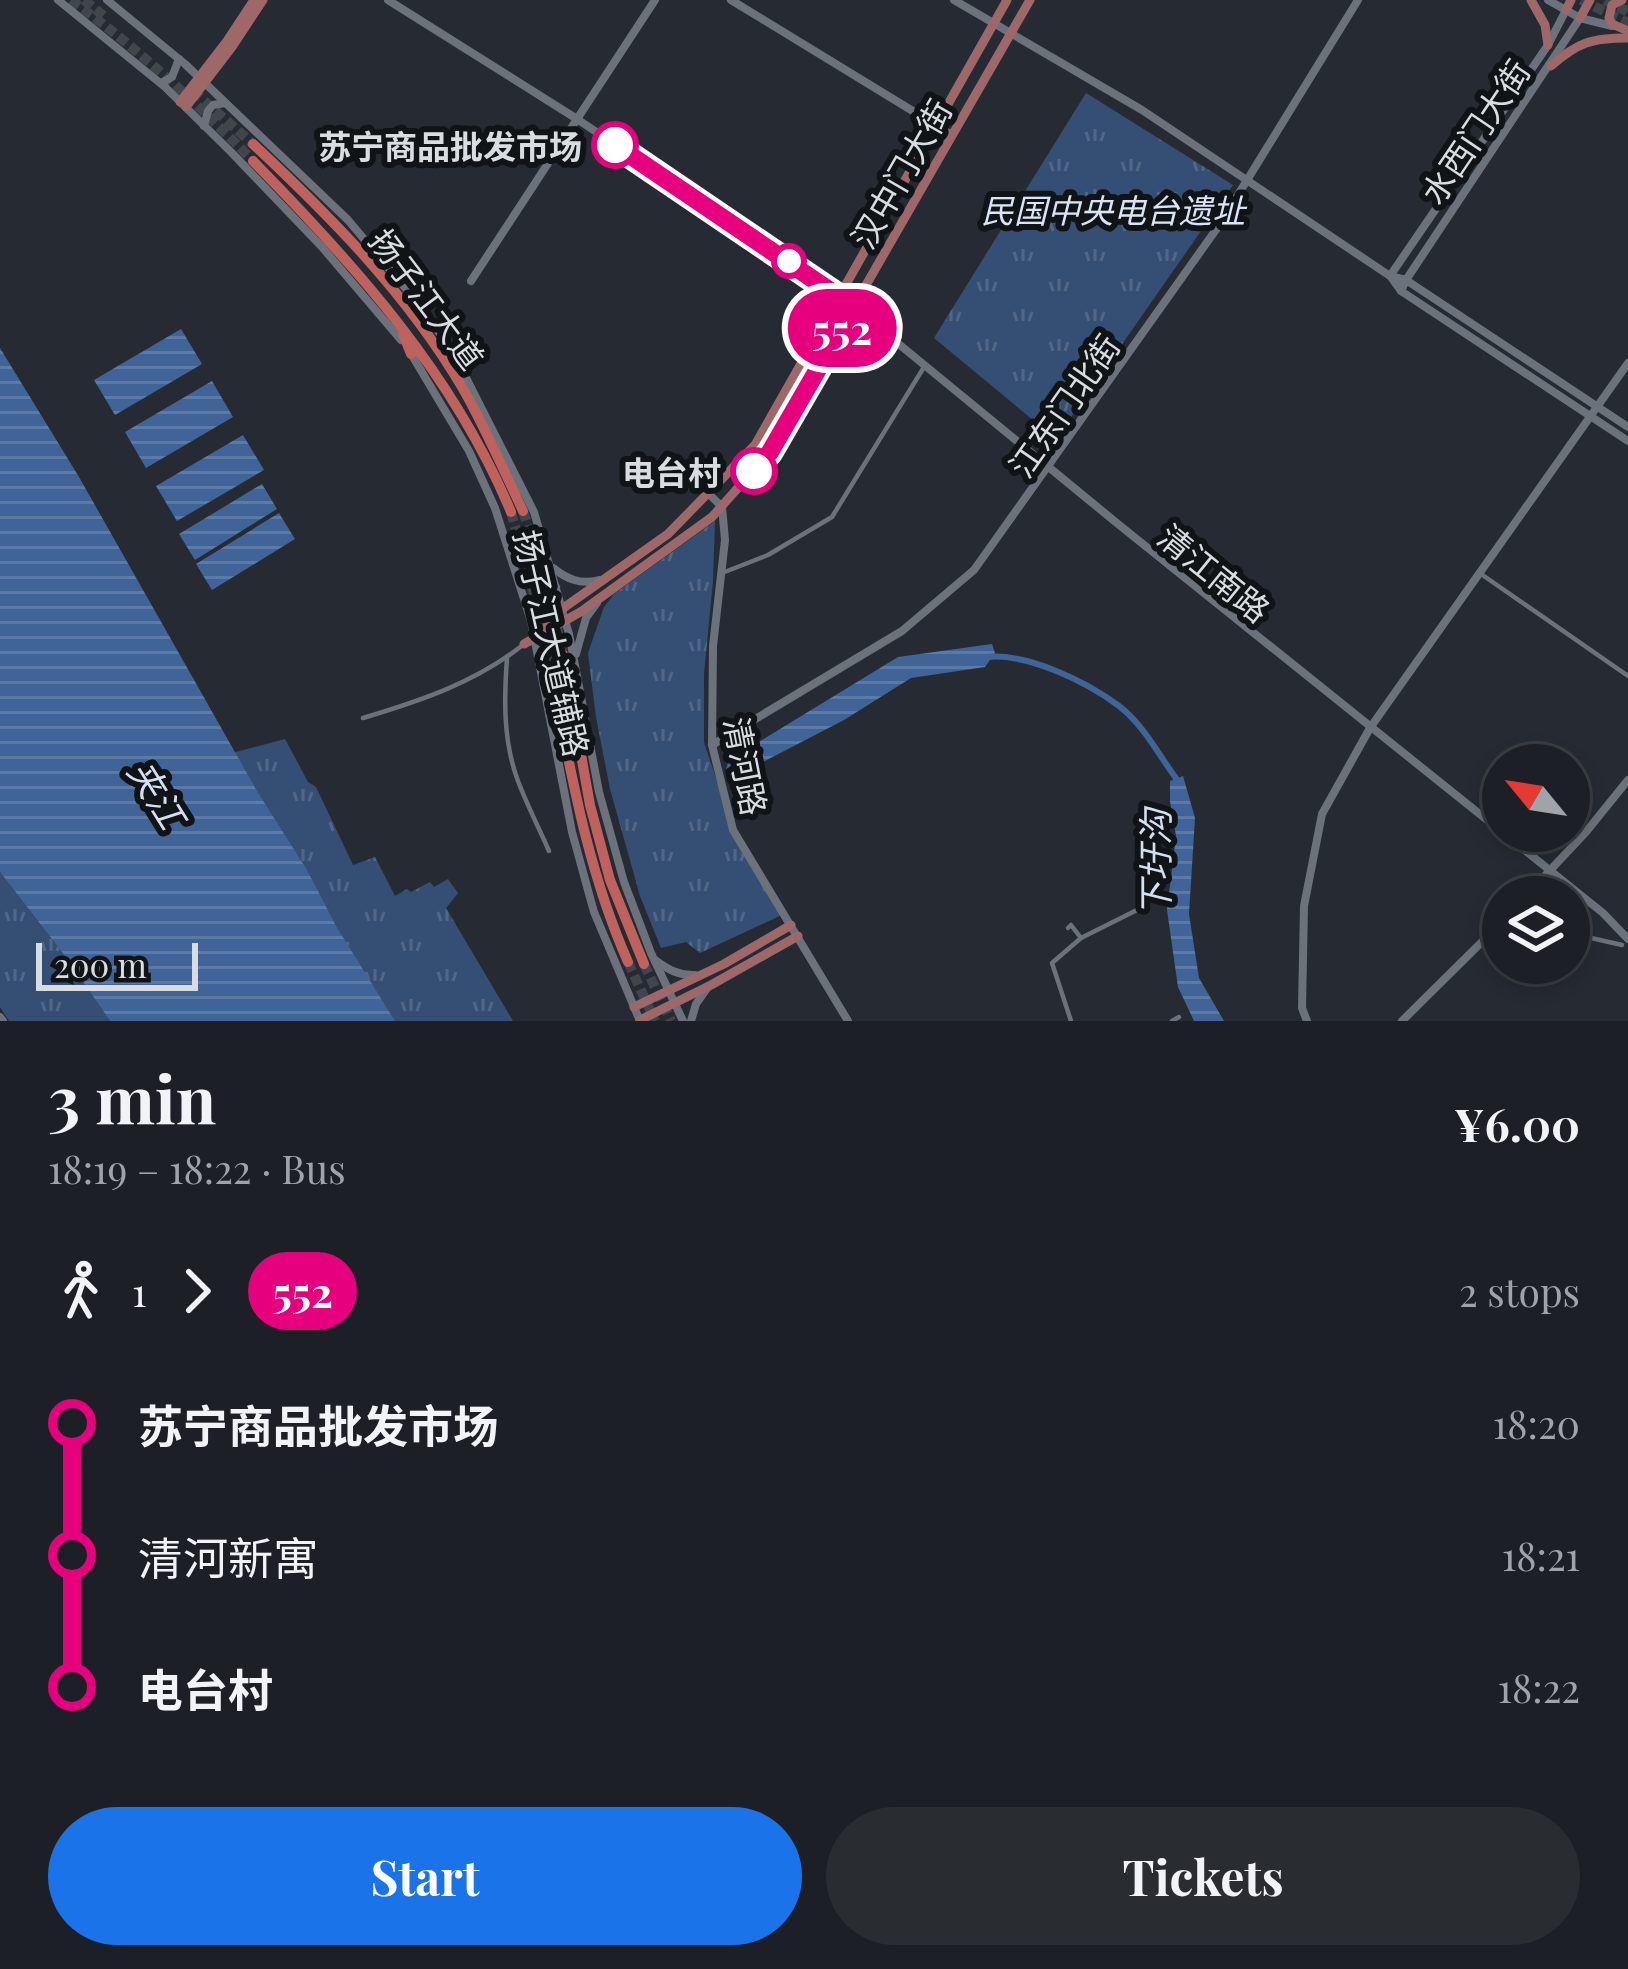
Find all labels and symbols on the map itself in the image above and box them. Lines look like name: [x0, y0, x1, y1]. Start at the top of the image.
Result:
street label: 水西门大街: [1410, 50, 1538, 212]
street label: 汉中门大街: [840, 91, 960, 255]
place label: 苏宁商品批发市场: [318, 123, 582, 167]
marker: 苏宁商品批发市场: [593, 123, 637, 167]
park label: 民国中央电台遗址: [981, 187, 1248, 231]
street label: 扬子江大道: [361, 219, 495, 377]
unlabelled marker: [773, 245, 805, 277]
line badge: 552: [773, 289, 911, 367]
street label: 江东门北街: [998, 325, 1128, 485]
place label: 电台村: [622, 449, 721, 493]
marker: 电台村: [732, 449, 776, 493]
street label: 清江南路: [1150, 513, 1280, 631]
street label: 扬子江大道辅路: [506, 526, 600, 760]
street label: 清河路: [716, 713, 778, 819]
north arrow: [1482, 744, 1590, 852]
water label: 夹江: [119, 750, 200, 840]
water label: 下圩沟: [1130, 805, 1178, 917]
scale bar: [36, 937, 198, 990]

